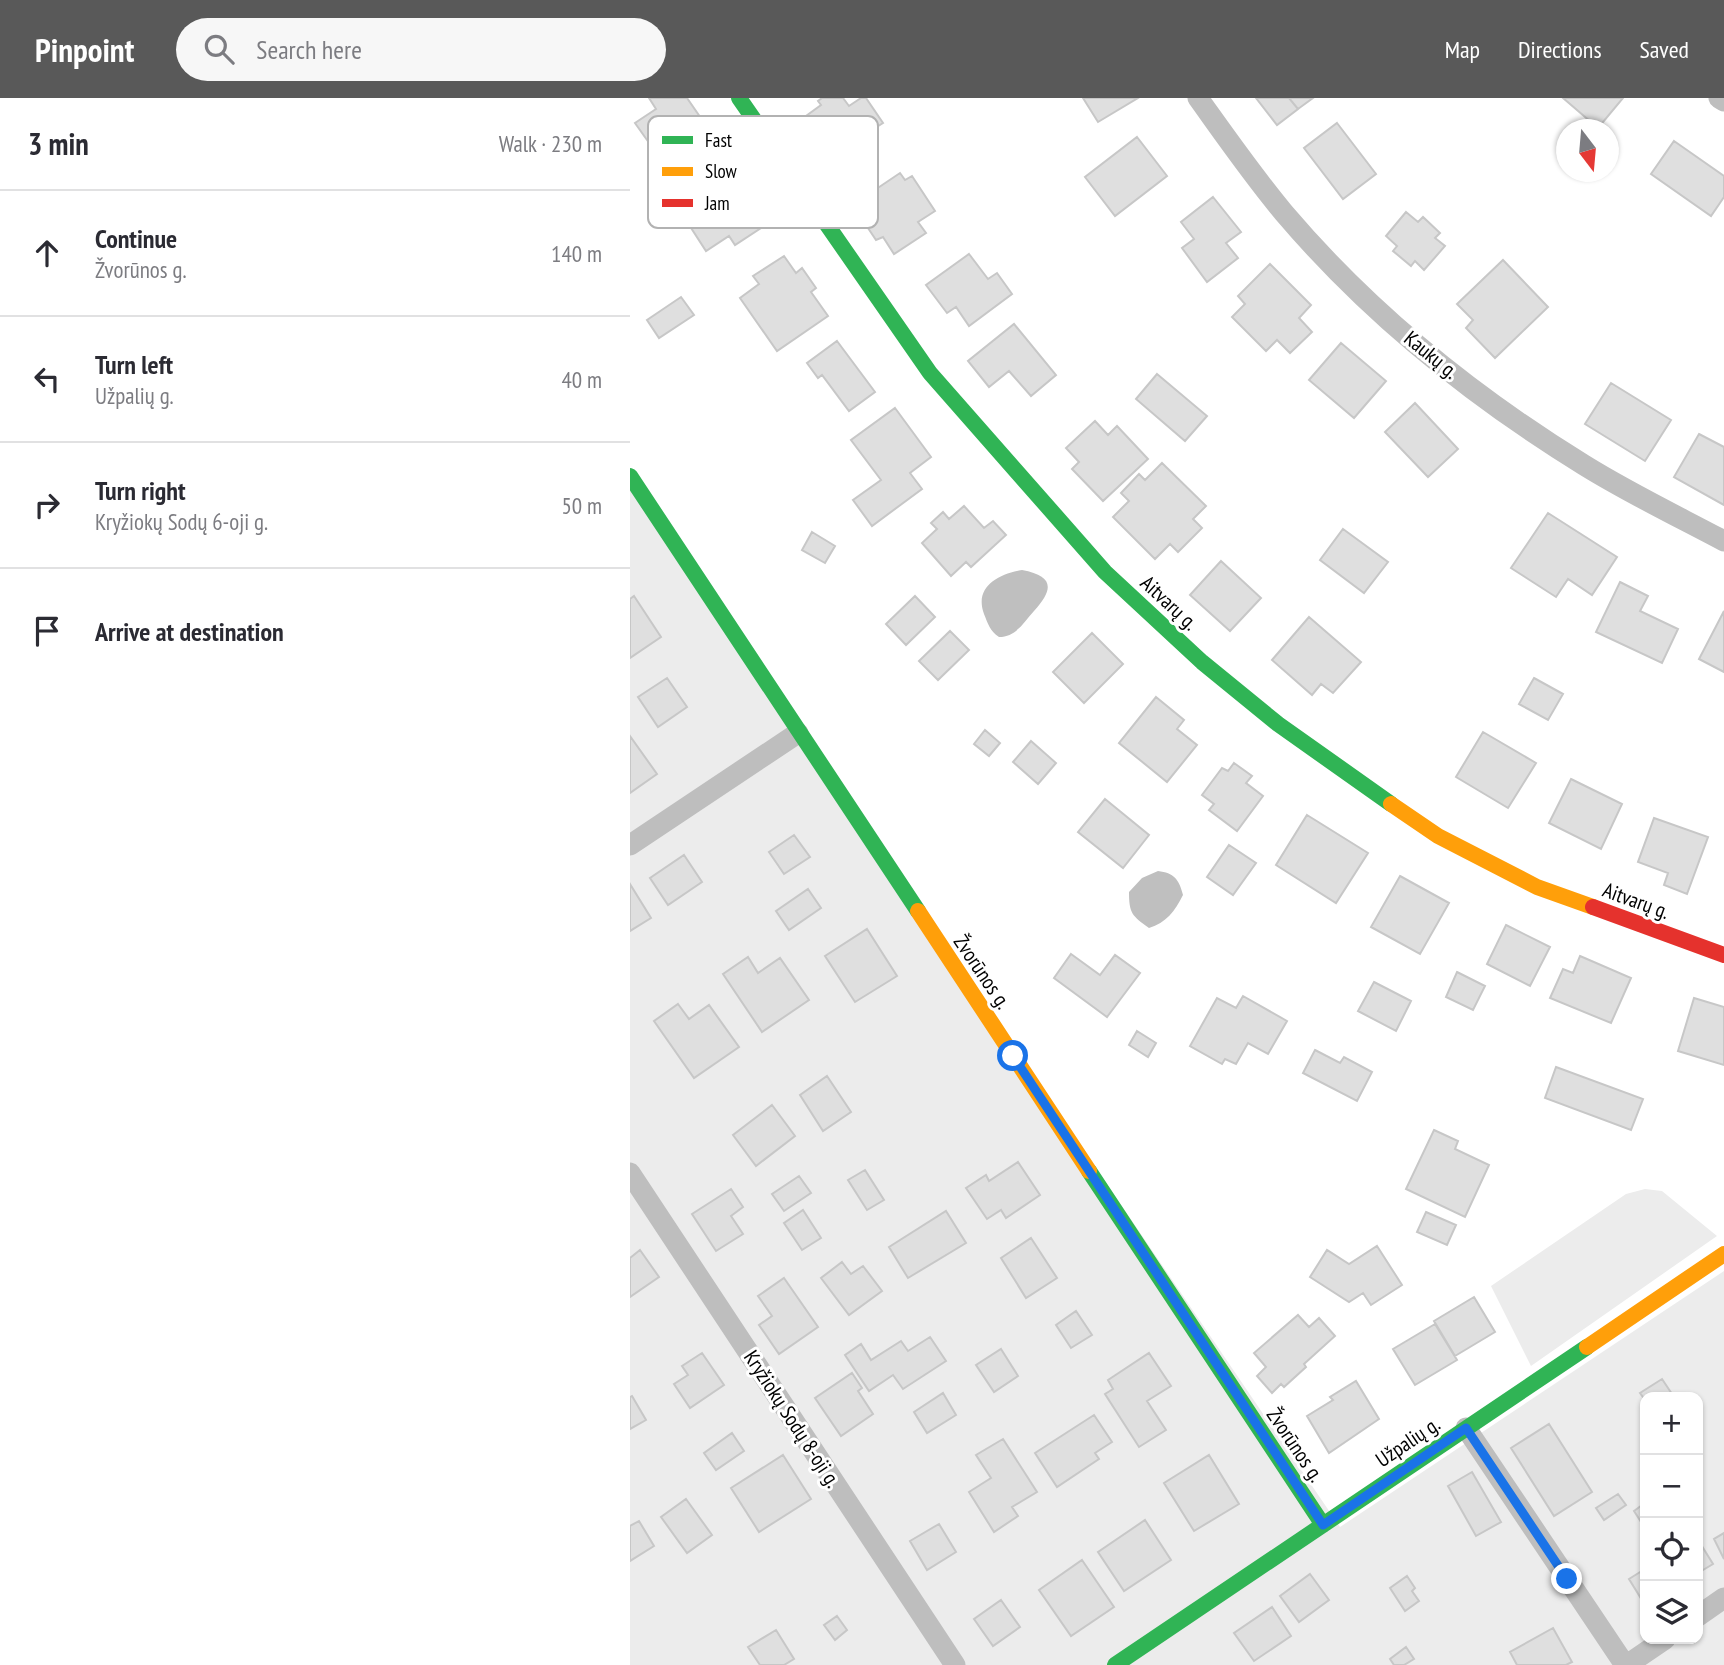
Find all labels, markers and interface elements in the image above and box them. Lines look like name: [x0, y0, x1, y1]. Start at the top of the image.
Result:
search box: [176, 18, 666, 81]
text: Pinpoint: [35, 28, 134, 71]
icon: search: [200, 30, 238, 68]
text: Search here: [256, 33, 362, 66]
text: Map: [1445, 34, 1480, 65]
text: Directions: [1518, 34, 1602, 65]
text: Saved: [1640, 34, 1689, 65]
legend: [648, 116, 878, 228]
north arrow: [1556, 119, 1619, 182]
text: 3 min: [28, 124, 89, 163]
text: Fast: [705, 128, 733, 152]
text: Walk · 230 m: [499, 129, 602, 158]
text: Slow: [705, 159, 738, 183]
text: Jam: [704, 191, 730, 215]
text: Continue: [95, 222, 177, 255]
icon: ahead: [28, 234, 66, 272]
text: 140 m: [551, 239, 602, 268]
text: Žvorūnos g.: [95, 255, 186, 284]
street label: Kaukų g.: [1399, 325, 1464, 385]
text: Turn left: [95, 348, 173, 381]
icon: left: [28, 360, 66, 398]
text: 40 m: [561, 365, 602, 394]
text: Užpalių g.: [95, 381, 174, 410]
text: Turn right: [95, 474, 186, 507]
icon: right: [28, 486, 66, 524]
text: 50 m: [561, 491, 602, 520]
text: Kryžiokų Sodų 6-oji g.: [95, 507, 268, 536]
street label: Aitvarų g.: [1135, 569, 1204, 636]
icon: arrive: [28, 612, 66, 650]
text: Arrive at destination: [95, 615, 284, 648]
street label: Aitvarų g.: [1599, 876, 1673, 925]
street label: Žvorūnos g.: [948, 930, 1017, 1014]
route start: [997, 1040, 1028, 1071]
street label: Kryžiokų Sodų 8-oji g.: [738, 1345, 847, 1492]
map controls: [1640, 1392, 1703, 1644]
button: +: [1640, 1392, 1703, 1455]
street label: Žvorūnos g.: [1261, 1403, 1330, 1487]
street label: Užpalių g.: [1370, 1410, 1445, 1473]
button: −: [1640, 1455, 1703, 1518]
button: locate: [1640, 1518, 1703, 1581]
route end: [1551, 1563, 1582, 1594]
button: layers: [1640, 1581, 1703, 1644]

